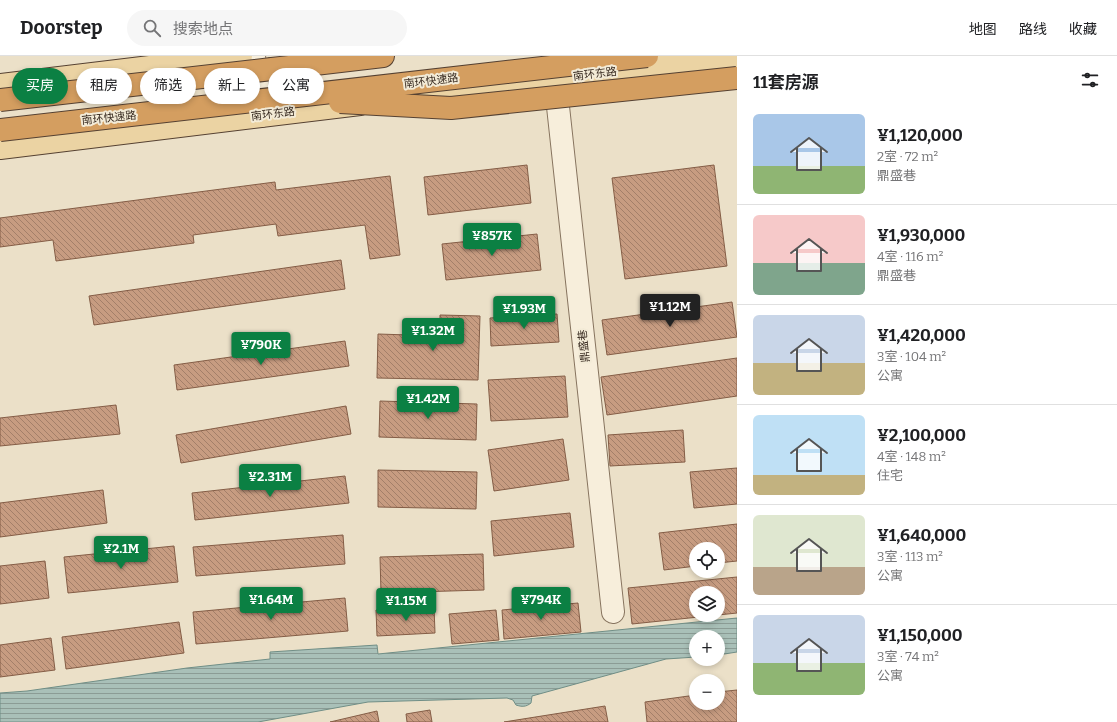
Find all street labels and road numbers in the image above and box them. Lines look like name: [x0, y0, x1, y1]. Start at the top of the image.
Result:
street label: 南环东路: [572, 65, 618, 83]
street label: 南环快速路: [403, 71, 459, 91]
street label: 南环东路: [250, 105, 296, 123]
street label: 南环快速路: [81, 109, 137, 127]
street label: 鼎盛巷: [576, 329, 592, 363]

